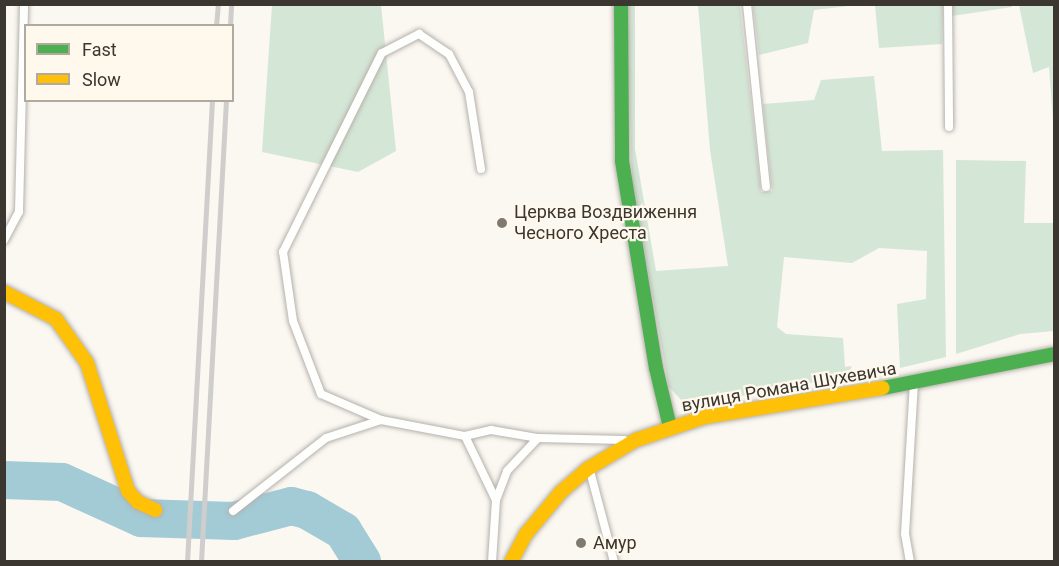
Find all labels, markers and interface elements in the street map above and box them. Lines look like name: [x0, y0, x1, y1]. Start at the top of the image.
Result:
legend: [24, 24, 234, 102]
text: Fast: [82, 39, 117, 60]
text: Slow: [82, 69, 121, 90]
place label: Церква Воздвиження Чесного Хреста: [514, 202, 697, 244]
marker: Церква Воздвиження Чесного Хреста: [495, 216, 509, 230]
street label: вулиця Романа Шухевича: [680, 357, 898, 417]
place label: Амур: [593, 532, 637, 554]
marker: Амур: [574, 536, 588, 550]

